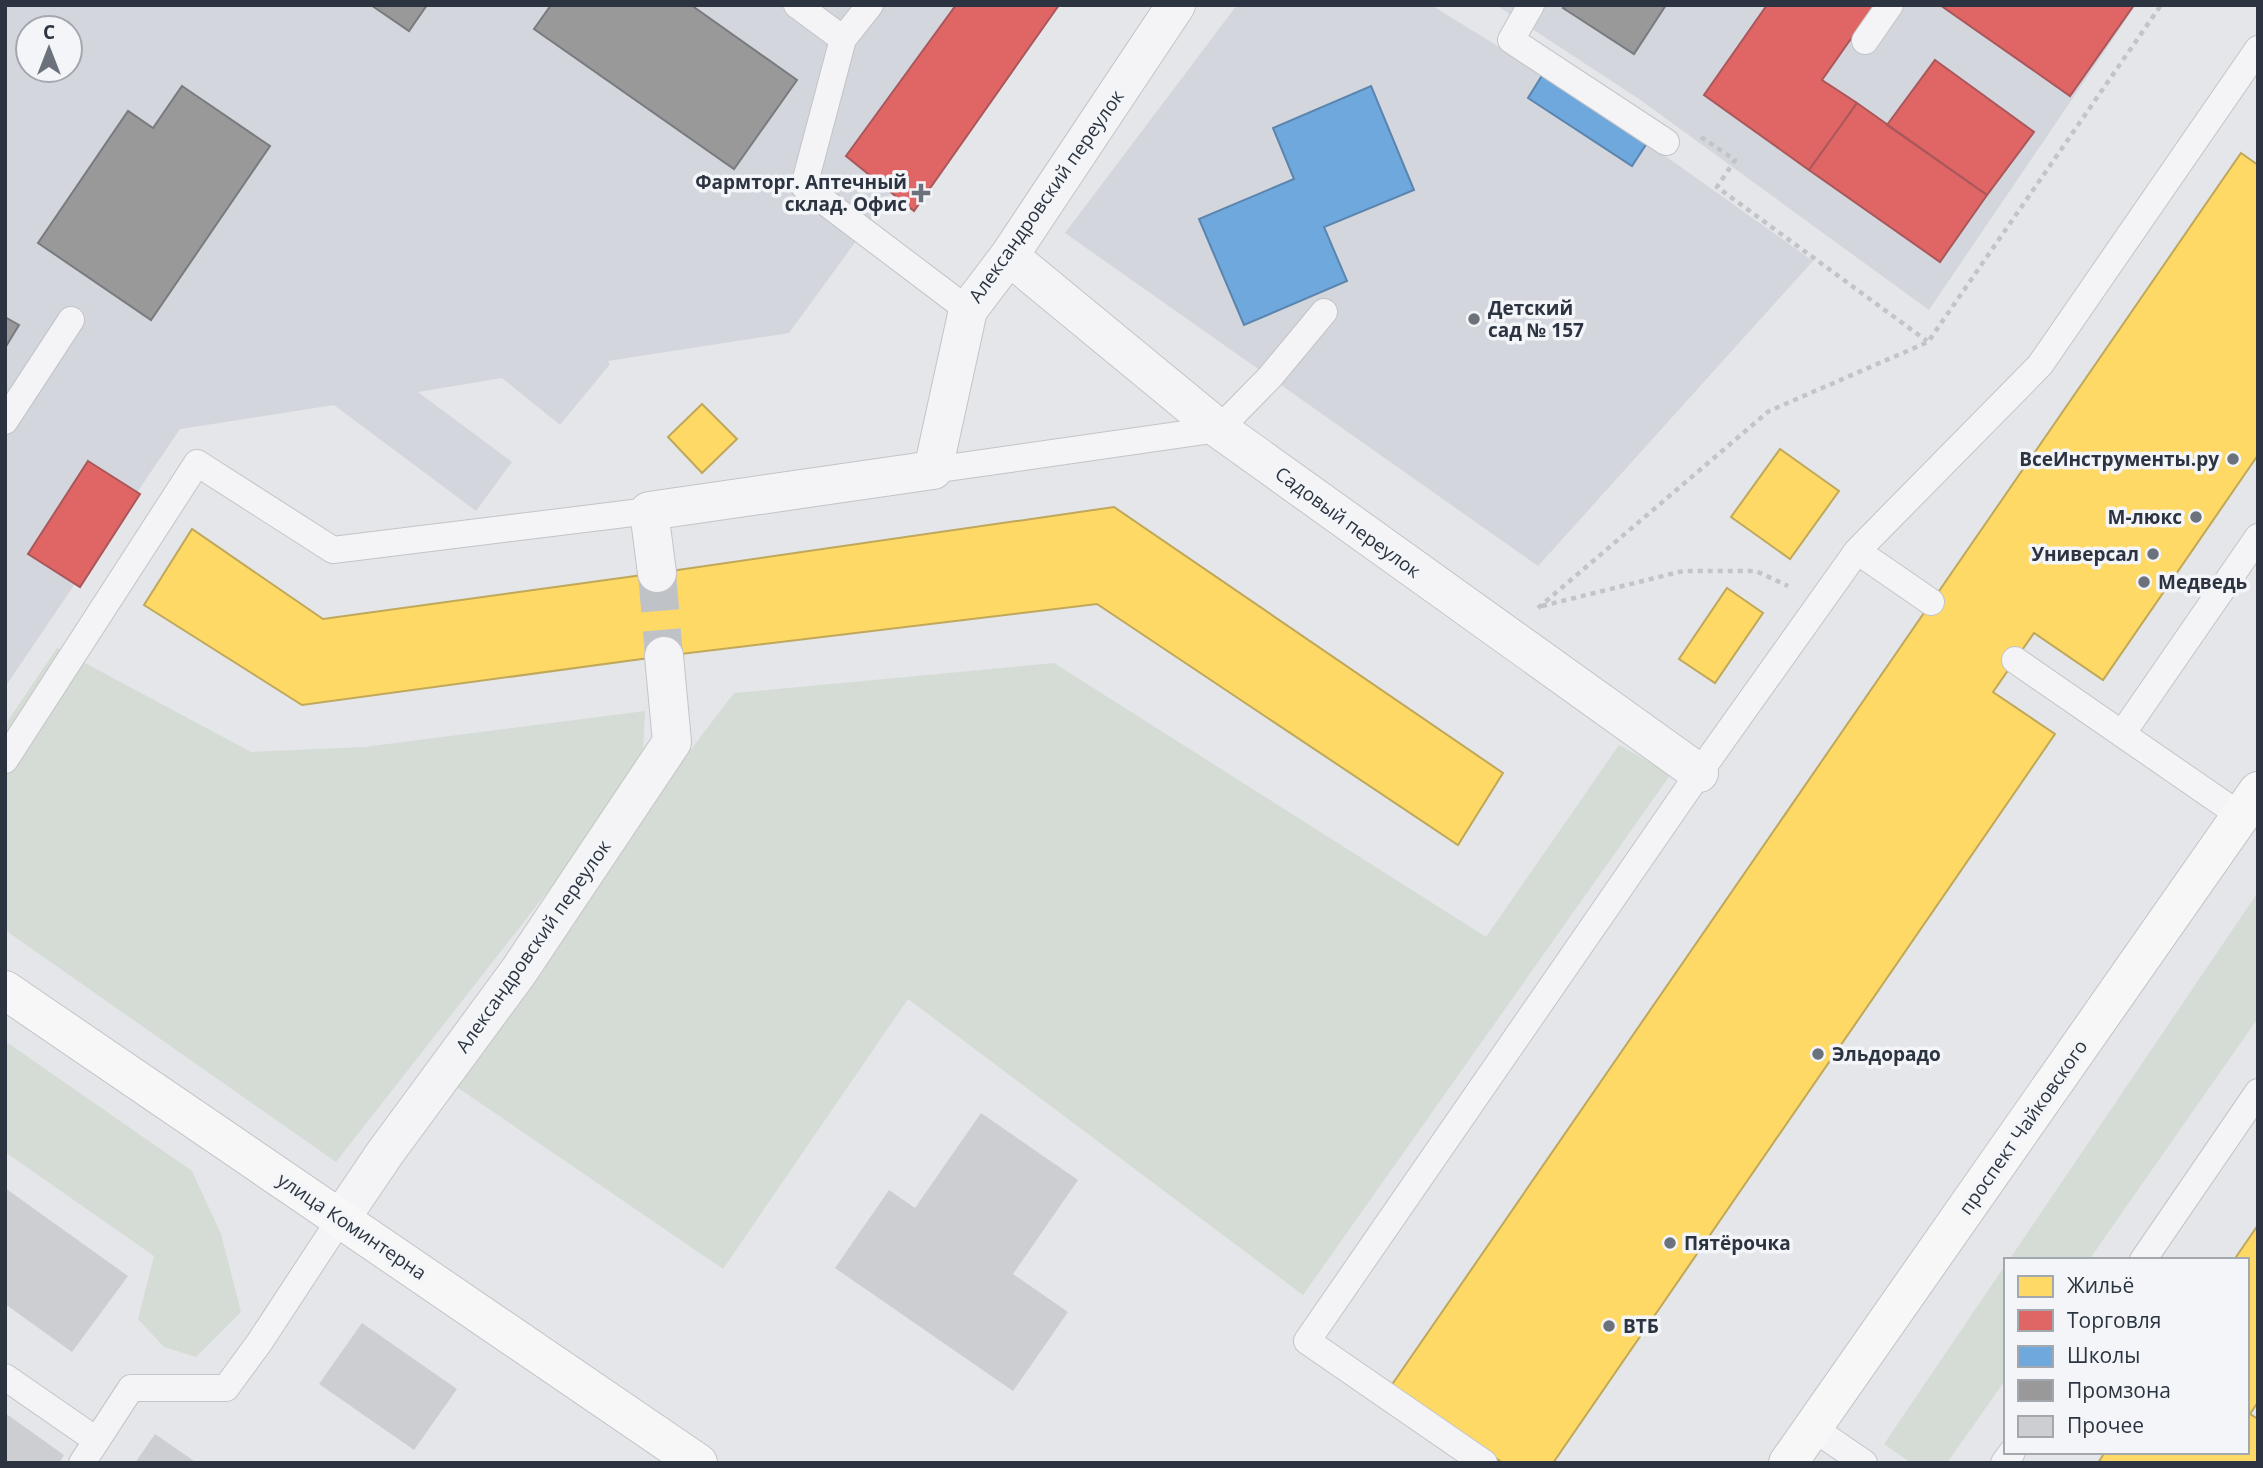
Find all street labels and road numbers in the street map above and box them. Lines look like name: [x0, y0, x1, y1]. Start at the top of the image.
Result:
street label: Александровский переулок: [962, 84, 1130, 308]
street label: Садовый переулок: [1270, 460, 1426, 584]
street label: Александровский переулок: [449, 834, 617, 1058]
street label: проспект Чайковского: [1953, 1034, 2093, 1220]
street label: улица Коминтерна: [272, 1166, 432, 1286]

